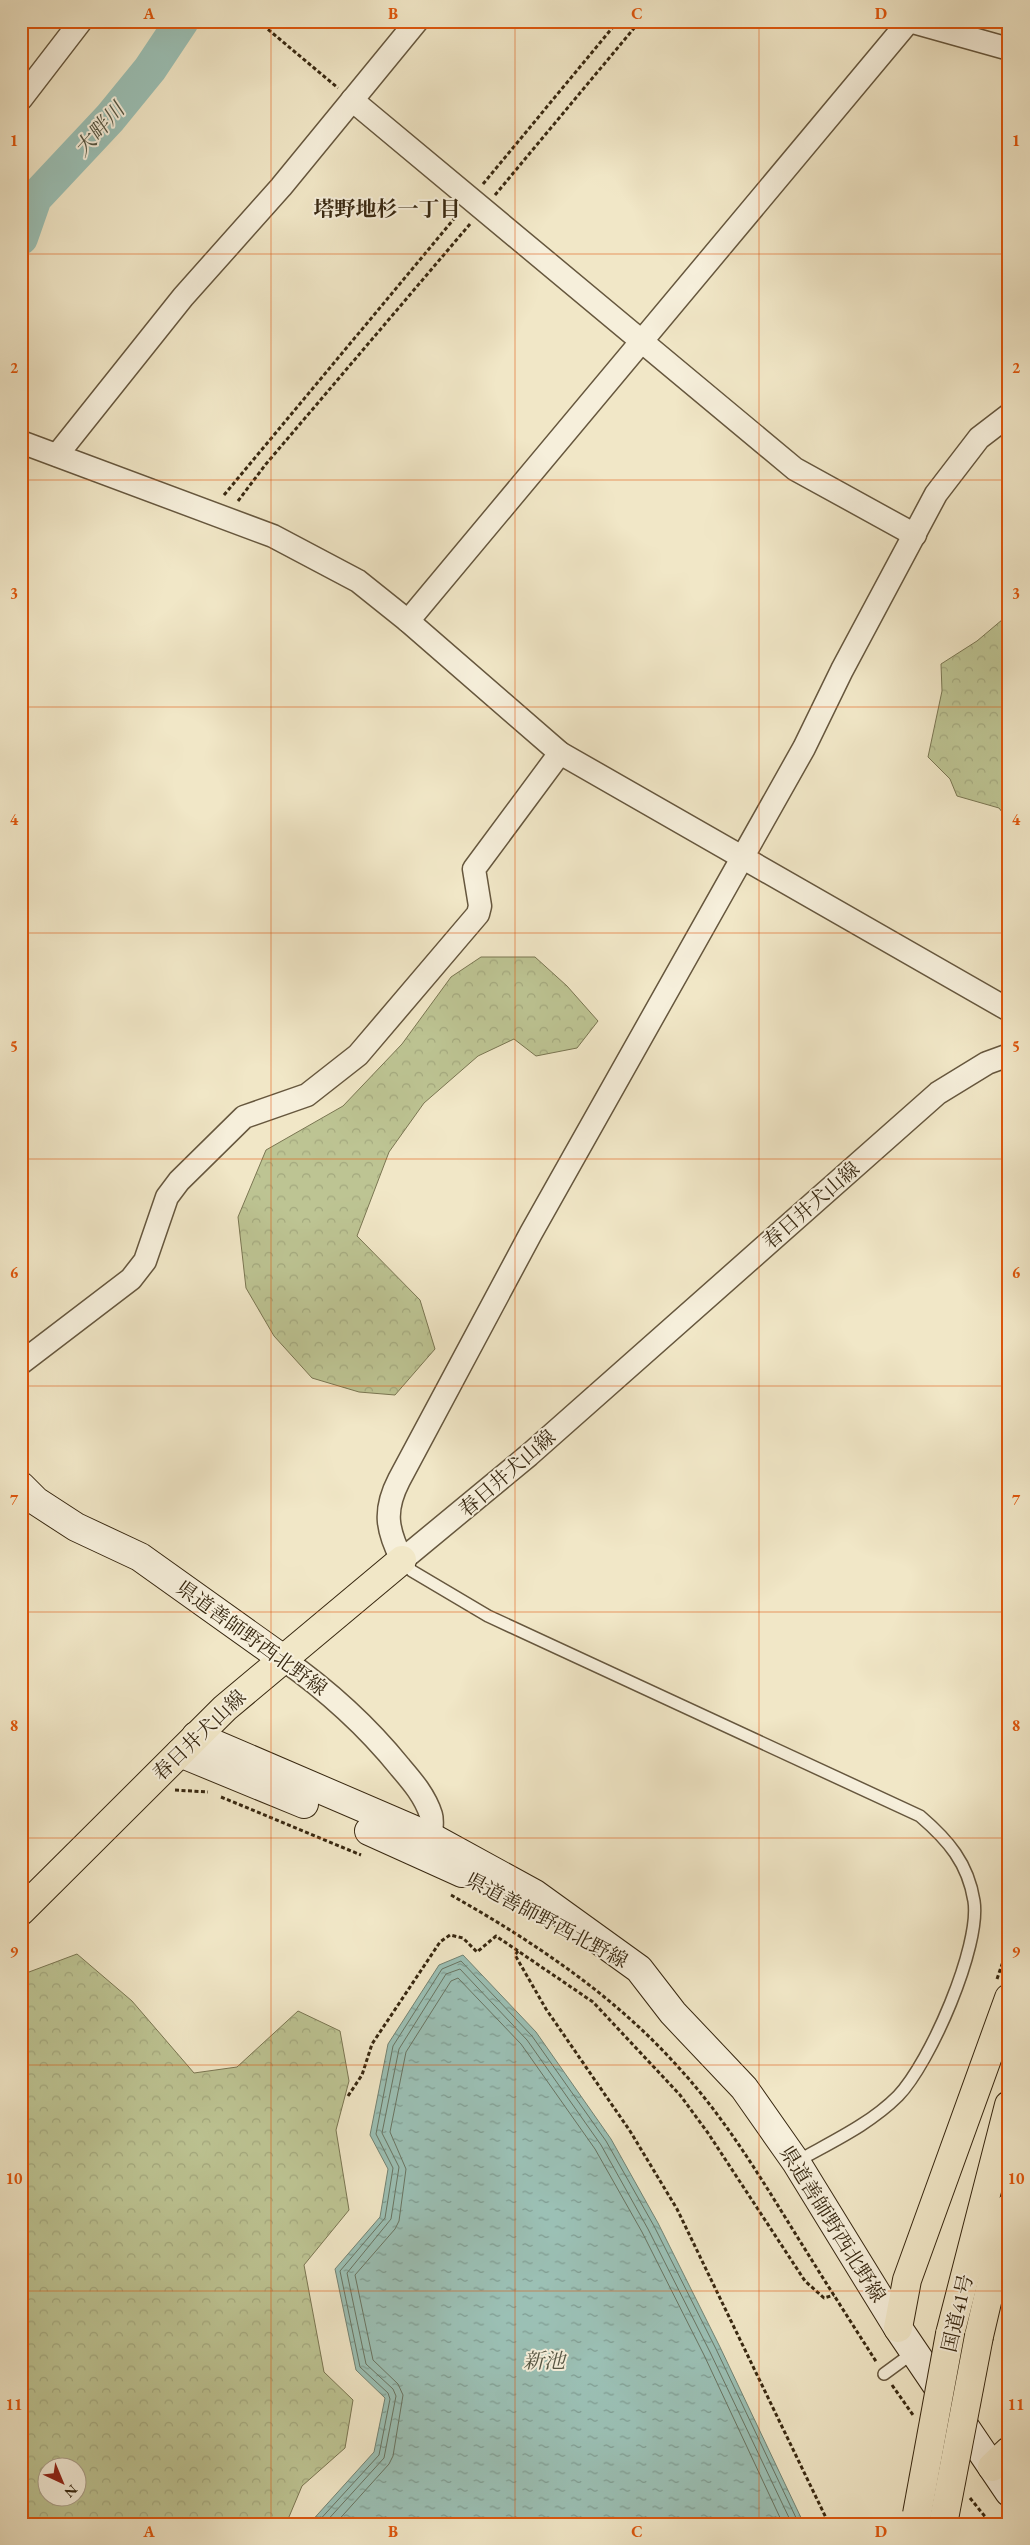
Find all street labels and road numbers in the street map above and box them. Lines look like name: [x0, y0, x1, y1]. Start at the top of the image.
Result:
street label: 春日井犬山線: [757, 1156, 865, 1254]
street label: 春日井犬山線: [453, 1424, 561, 1522]
street label: 県道善師野西北野線: [172, 1575, 332, 1701]
street label: 春日井犬山線: [147, 1684, 251, 1786]
street label: 県道善師野西北野線: [461, 1866, 633, 1974]
street label: 県道善師野西北野線: [774, 2141, 892, 2307]
street label: 国道41号: [935, 2271, 979, 2355]

